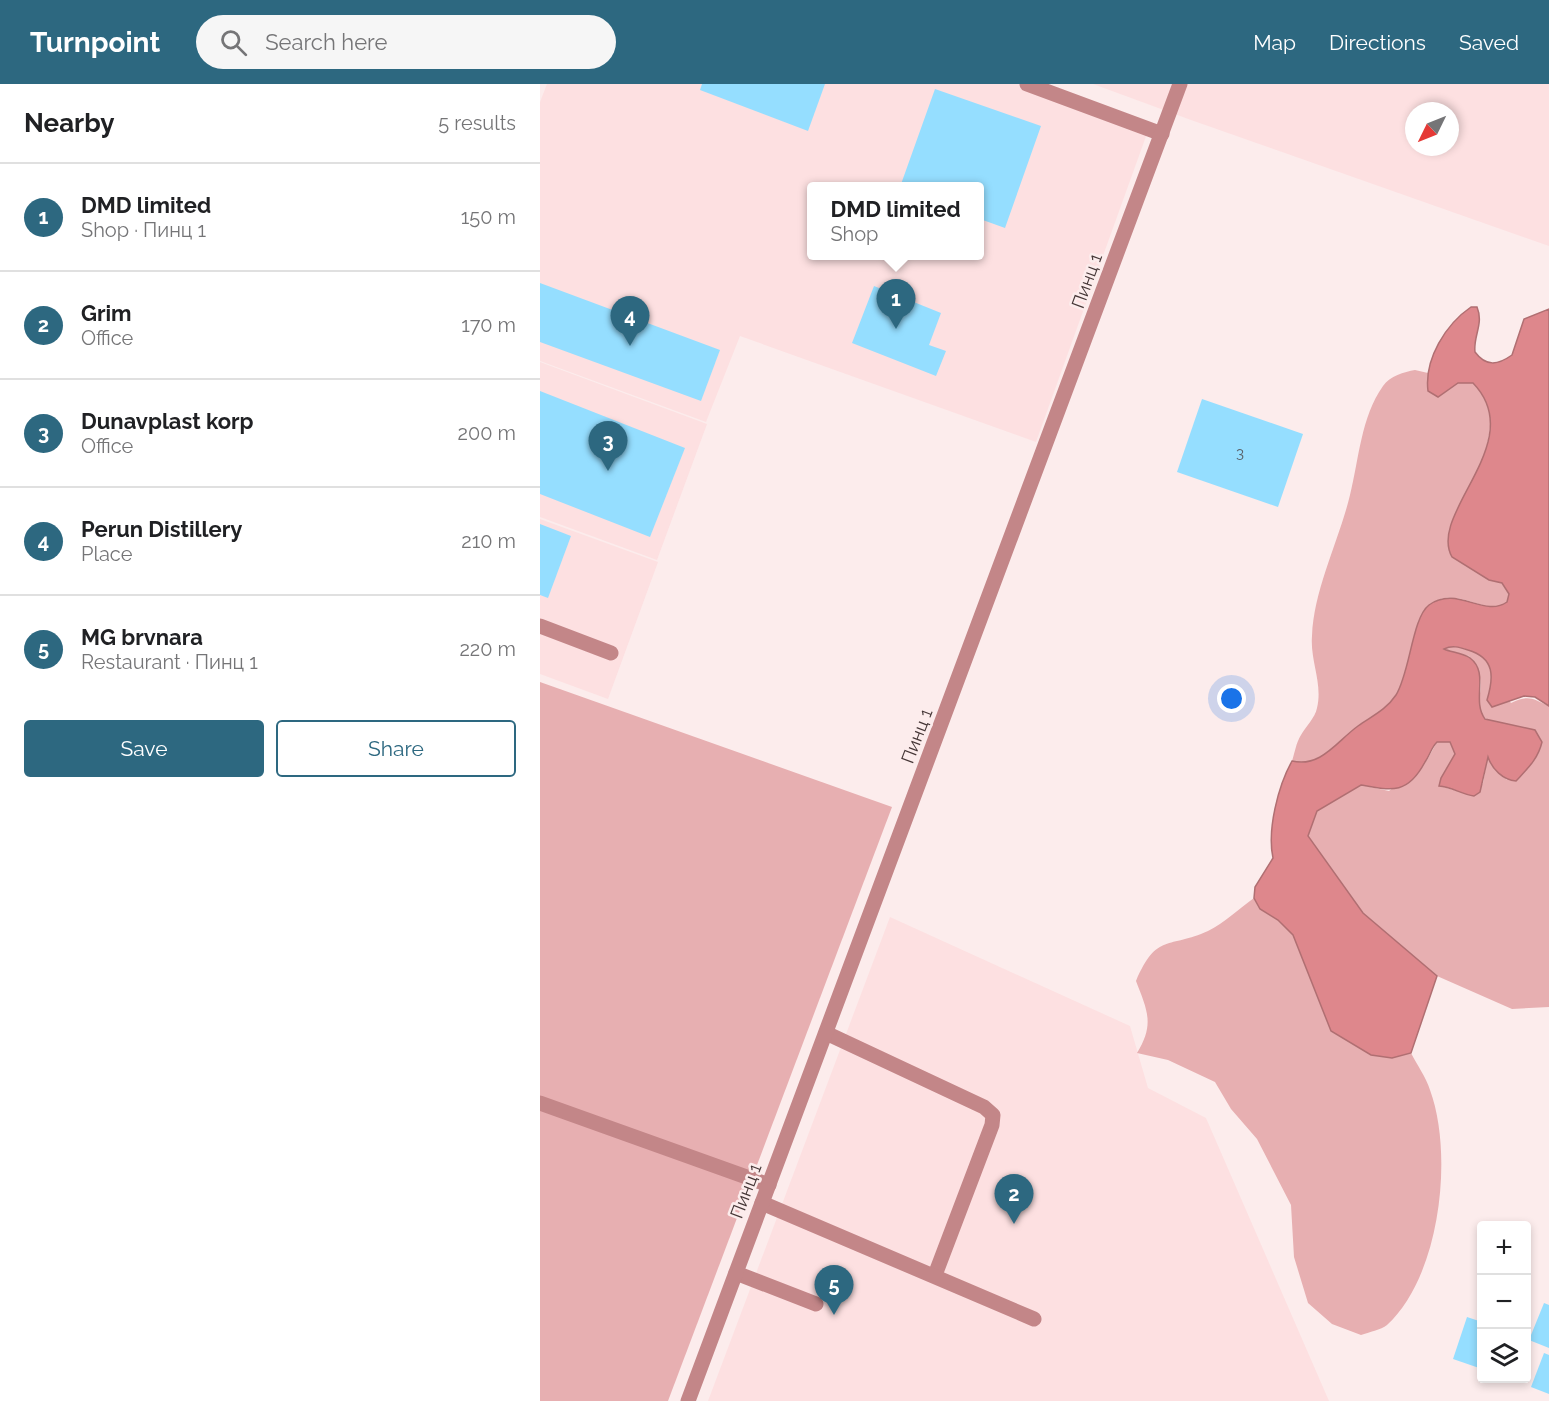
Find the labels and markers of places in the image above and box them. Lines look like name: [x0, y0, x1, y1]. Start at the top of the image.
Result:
pin: 1: [876, 280, 916, 329]
pin: 4: [610, 296, 650, 346]
pin: 3: [588, 422, 628, 471]
pin: 2: [994, 1174, 1034, 1224]
pin: 5: [814, 1266, 854, 1315]

